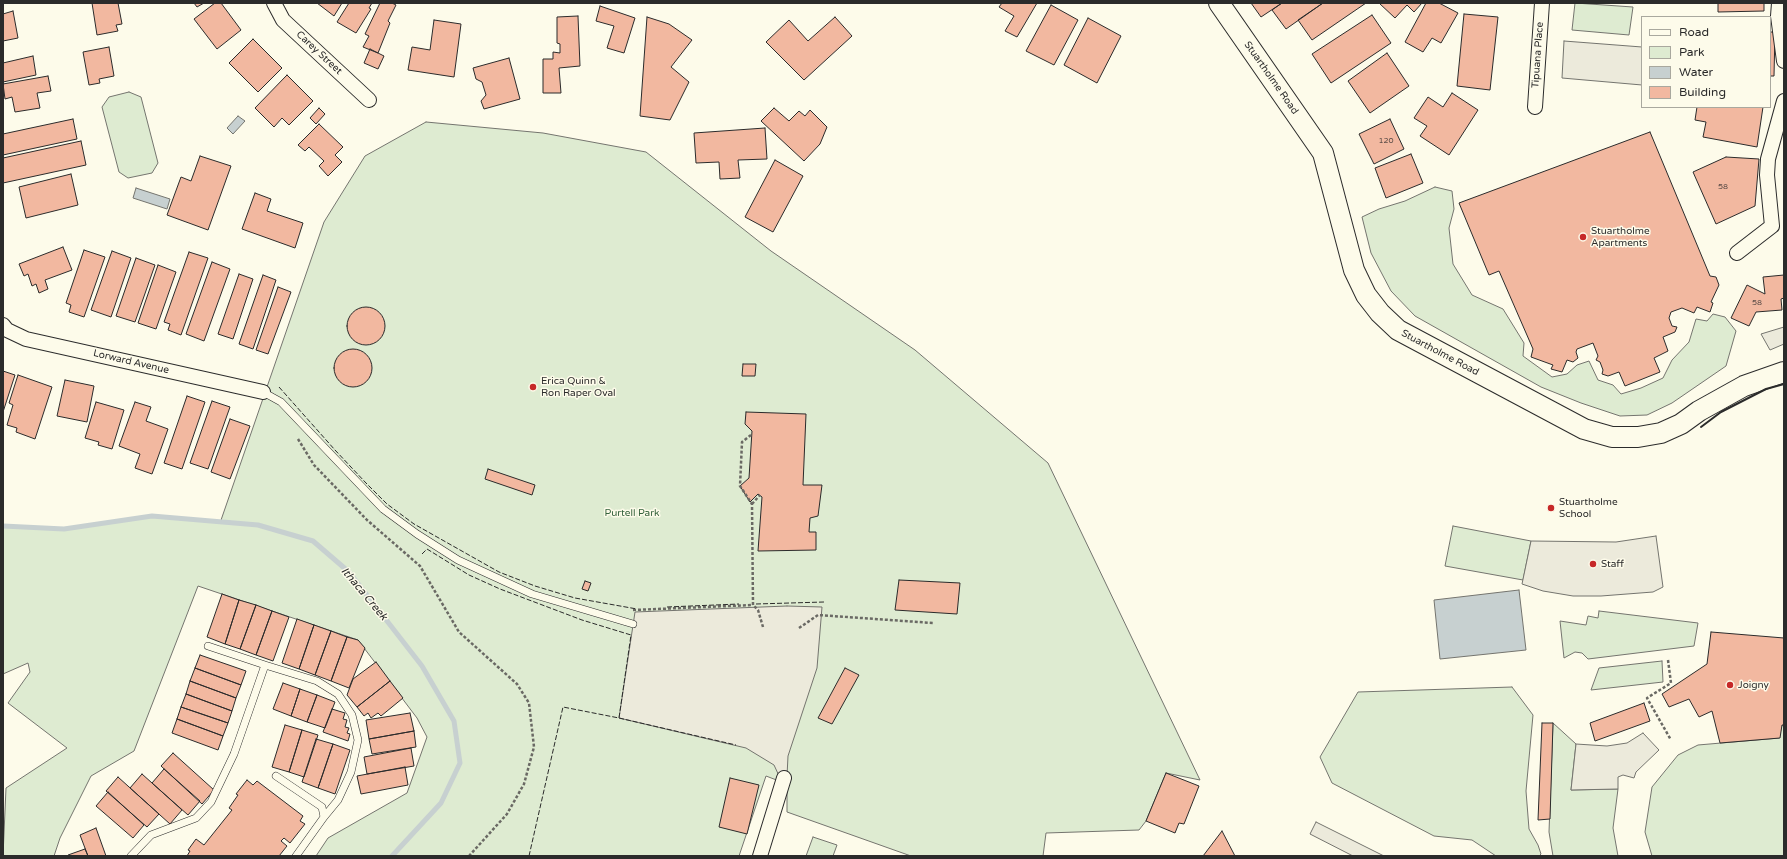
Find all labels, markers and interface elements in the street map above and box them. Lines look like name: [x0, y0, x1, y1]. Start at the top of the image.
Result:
legend: [1641, 16, 1771, 108]
street label: Tipuana Place: [1530, 21, 1546, 89]
text: Road: [1679, 25, 1709, 39]
street label: Carey Street: [294, 29, 344, 77]
street label: Stuartholme Road: [1241, 39, 1301, 117]
text: Park: [1679, 45, 1705, 59]
text: Water: [1679, 65, 1713, 79]
text: Building: [1679, 85, 1726, 99]
house number: 120: [1378, 136, 1394, 146]
house number: 58: [1718, 182, 1728, 192]
place label: Stuartholme Apartments: [1591, 225, 1650, 248]
marker: Stuartholme Apartments: [1578, 232, 1588, 242]
house number: 58: [1752, 298, 1762, 308]
street label: Stuartholme Road: [1399, 327, 1481, 379]
street label: Lorward Avenue: [92, 347, 170, 377]
place label: Erica Quinn & Ron Raper Oval: [541, 375, 615, 398]
marker: Erica Quinn & Ron Raper Oval: [528, 382, 538, 392]
place label: Stuartholme School: [1559, 496, 1618, 520]
marker: Stuartholme School: [1546, 503, 1556, 513]
park label: Purtell Park: [605, 507, 659, 519]
place label: Staff: [1601, 558, 1624, 570]
marker: Staff: [1588, 559, 1598, 569]
water label: Ithaca Creek: [338, 565, 390, 623]
place label: Joigny: [1738, 679, 1769, 691]
marker: Joigny: [1725, 680, 1735, 690]

